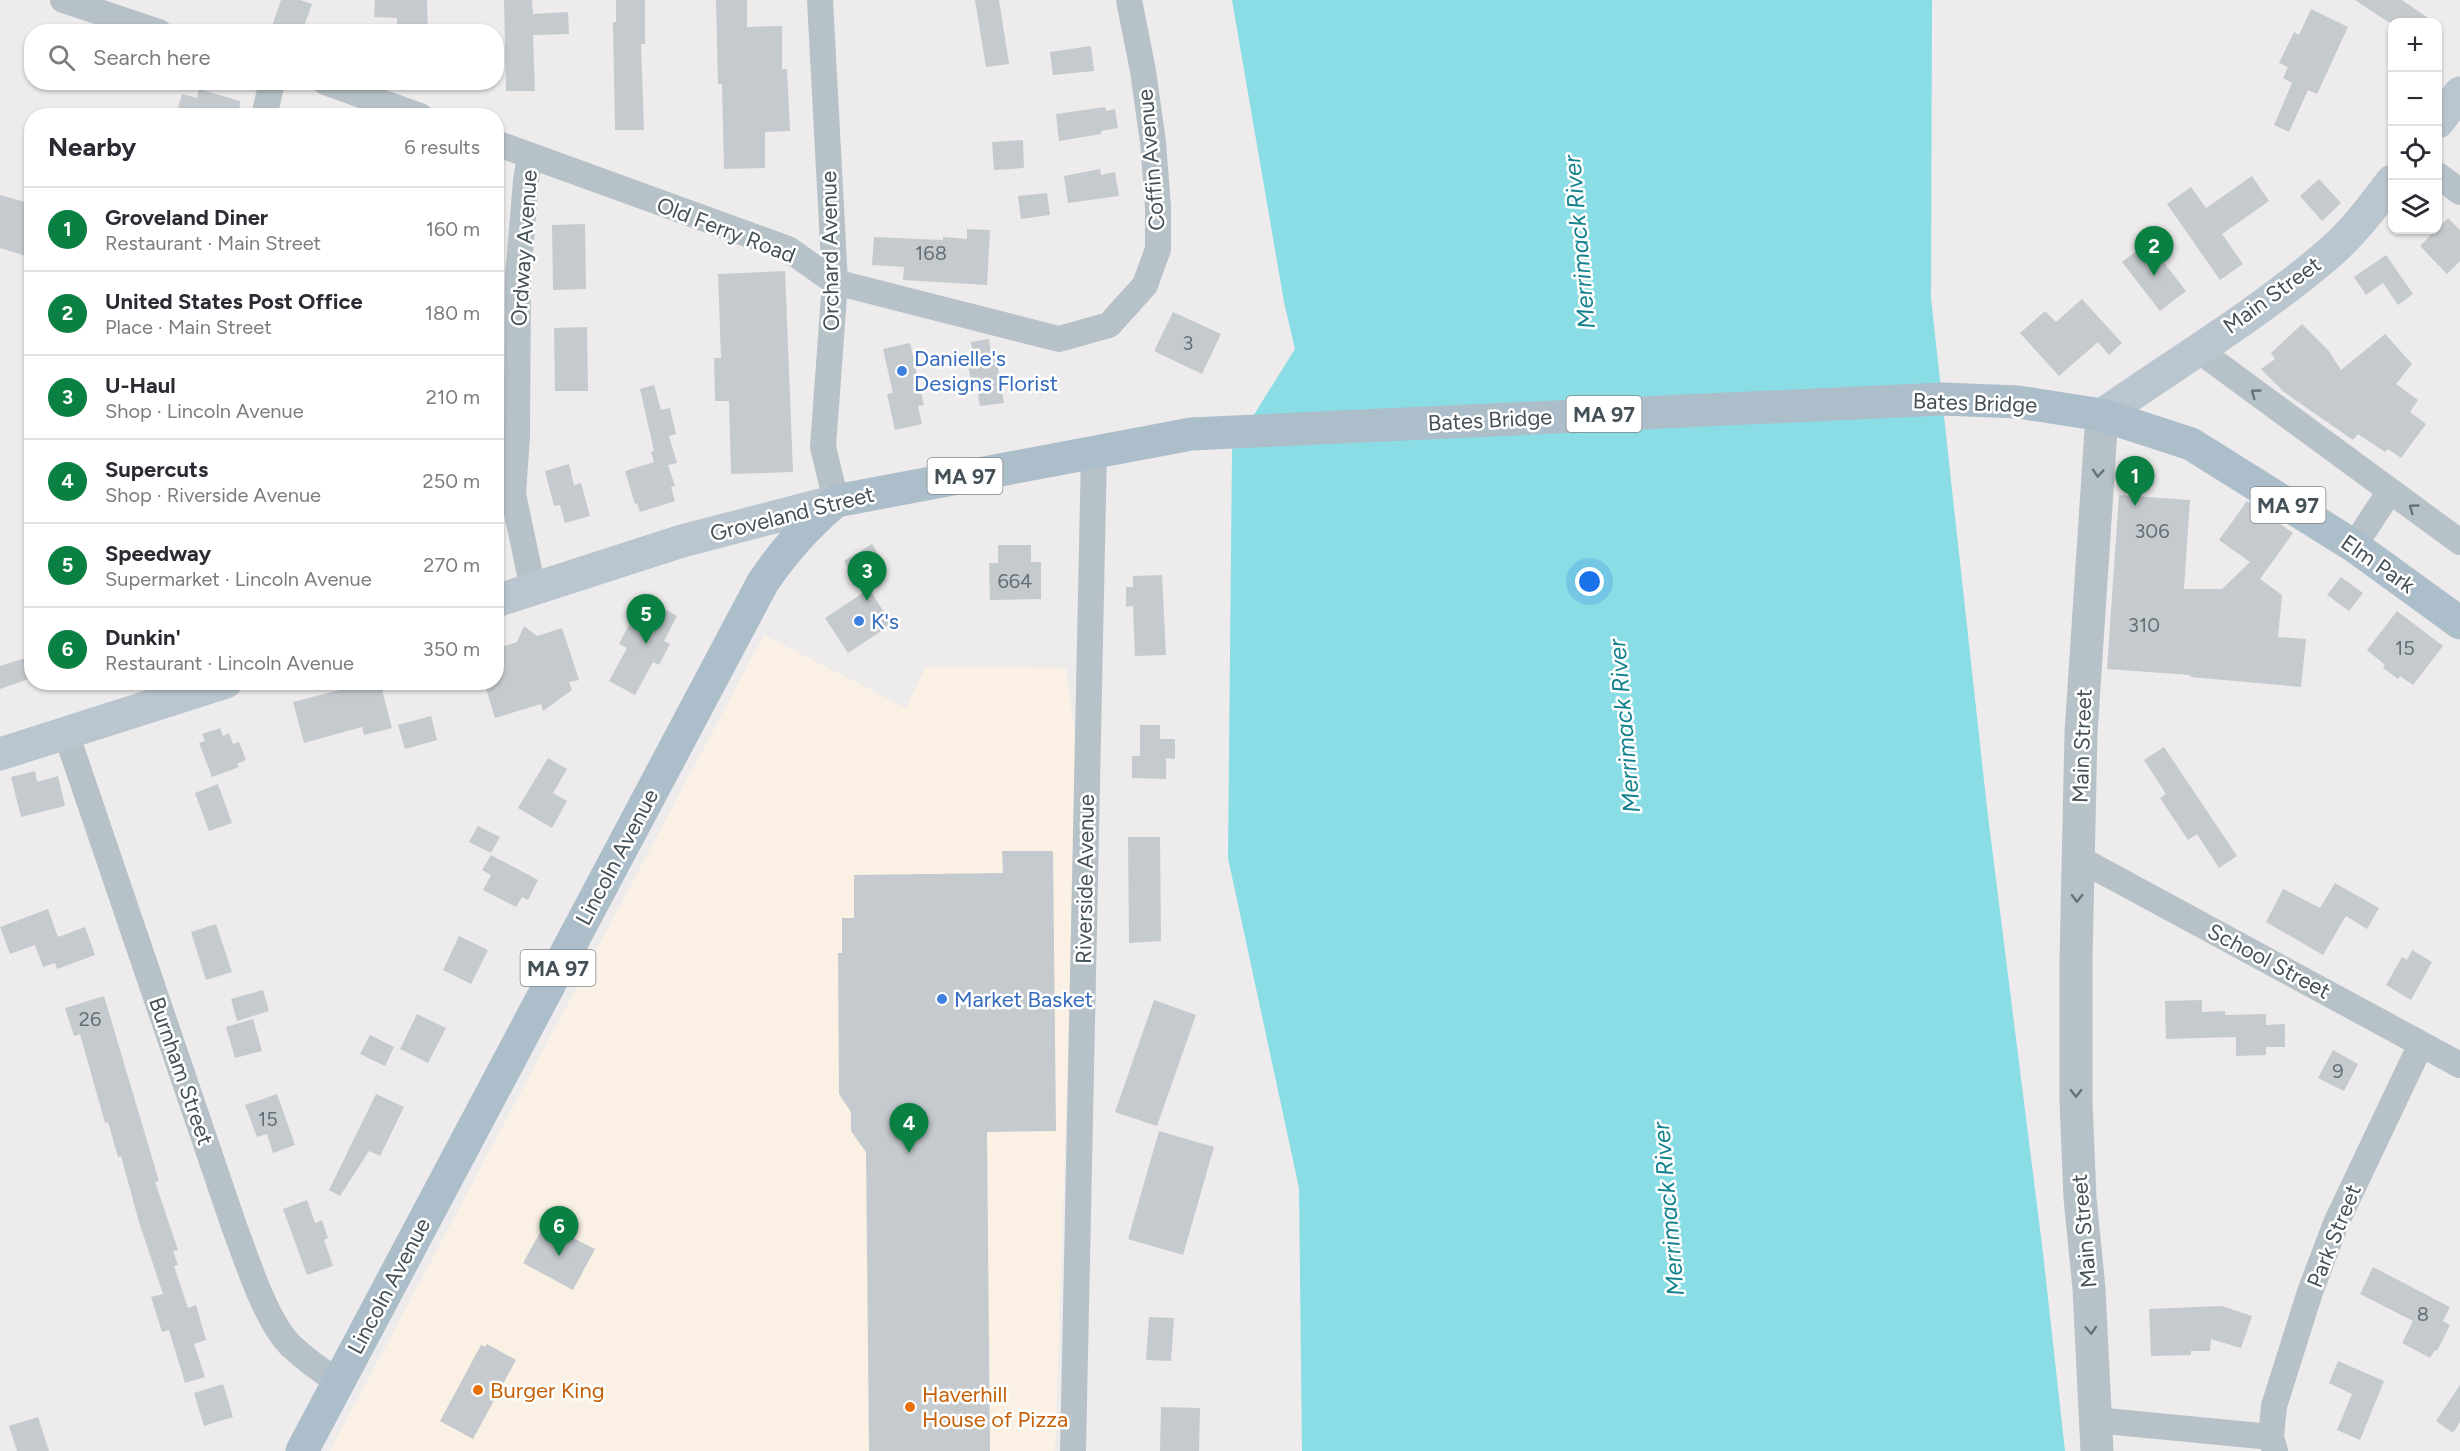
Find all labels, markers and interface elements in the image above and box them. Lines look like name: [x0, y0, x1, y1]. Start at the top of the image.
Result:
map controls: [2388, 18, 2442, 234]
button: +: [2388, 18, 2442, 72]
search box: [24, 24, 504, 90]
icon: search: [45, 41, 78, 74]
text: Search here: [93, 44, 211, 71]
button: −: [2388, 72, 2442, 126]
street label: Coffin Avenue: [1131, 88, 1171, 232]
button: locate: [2388, 126, 2442, 180]
text: Nearby: [48, 131, 136, 163]
text: 6 results: [404, 135, 480, 159]
water label: Merrimack River: [1557, 153, 1601, 330]
street label: Ordway Avenue: [505, 169, 543, 327]
street label: Orchard Avenue: [815, 171, 845, 331]
button: layers: [2388, 180, 2442, 234]
street label: Old Ferry Road: [653, 191, 799, 269]
text: Groveland Diner: [105, 204, 268, 231]
text: 1: [63, 217, 72, 241]
text: 160 m: [426, 217, 480, 241]
pin: 2: [2134, 226, 2174, 276]
text: Restaurant · Main Street: [105, 231, 321, 255]
house number: 168: [915, 241, 947, 265]
street label: Main Street: [2218, 251, 2326, 339]
text: United States Post Office: [105, 288, 363, 315]
text: 2: [62, 301, 73, 325]
text: 180 m: [425, 301, 480, 325]
text: Place · Main Street: [105, 315, 272, 339]
house number: 3: [1183, 331, 1193, 355]
place label: Danielle's Designs Florist: [914, 345, 1058, 397]
marker: Danielle's Designs Florist: [895, 364, 909, 378]
text: U-Haul: [105, 372, 176, 399]
text: 3: [62, 385, 73, 409]
text: 210 m: [426, 385, 480, 409]
street label: Bates Bridge: [1912, 387, 2038, 419]
one-way arrow: [2251, 389, 2262, 400]
road number: MA 97: [1566, 396, 1642, 432]
text: Shop · Lincoln Avenue: [105, 399, 304, 423]
street label: Bates Bridge: [1427, 403, 1553, 437]
text: Supercuts: [105, 456, 208, 483]
pin: 1: [2116, 456, 2154, 506]
road number: MA 97: [928, 458, 1002, 494]
one-way arrow: [2092, 468, 2105, 477]
text: 4: [61, 469, 74, 493]
text: 250 m: [423, 469, 480, 493]
street label: Groveland Street: [707, 481, 877, 547]
text: Shop · Riverside Avenue: [105, 483, 321, 507]
road number: MA 97: [2250, 487, 2326, 523]
one-way arrow: [2408, 504, 2419, 515]
house number: 306: [2134, 519, 2170, 543]
street label: Elm Park: [2336, 529, 2420, 599]
text: Speedway: [105, 540, 211, 567]
pin: 3: [848, 552, 886, 601]
text: 5: [62, 553, 73, 577]
text: 270 m: [423, 553, 480, 577]
text: Supermarket · Lincoln Avenue: [105, 567, 372, 591]
your location: [1575, 567, 1604, 596]
house number: 664: [997, 569, 1033, 593]
pin: 5: [626, 594, 666, 644]
place label: K's: [871, 608, 899, 635]
house number: 310: [2128, 613, 2160, 637]
marker: K's: [852, 614, 866, 628]
text: Dunkin': [105, 624, 181, 651]
house number: 15: [2395, 636, 2415, 660]
text: 6: [62, 637, 73, 661]
text: 350 m: [423, 637, 480, 661]
water label: Merrimack River: [1602, 637, 1646, 814]
text: Restaurant · Lincoln Avenue: [105, 651, 354, 675]
street label: Main Street: [2067, 688, 2097, 804]
street label: Lincoln Avenue: [570, 784, 664, 930]
street label: Riverside Avenue: [1070, 794, 1100, 964]
one-way arrow: [2071, 894, 2083, 903]
street label: School Street: [2203, 917, 2335, 1005]
road number: MA 97: [520, 950, 596, 986]
place label: Market Basket: [954, 986, 1093, 1013]
marker: Market Basket: [935, 992, 949, 1006]
street label: Burnham Street: [143, 993, 219, 1149]
house number: 26: [79, 1007, 101, 1031]
house number: 9: [2332, 1059, 2344, 1083]
one-way arrow: [2070, 1089, 2082, 1098]
pin: 4: [890, 1104, 928, 1153]
house number: 15: [258, 1107, 278, 1131]
water label: Merrimack River: [1646, 1120, 1690, 1297]
street label: Main Street: [2066, 1173, 2102, 1289]
street label: Park Street: [2301, 1180, 2367, 1292]
pin: 6: [540, 1206, 578, 1256]
street label: Lincoln Avenue: [342, 1213, 436, 1359]
house number: 8: [2417, 1302, 2429, 1326]
one-way arrow: [2085, 1325, 2098, 1334]
place label: Burger King: [490, 1377, 605, 1404]
place label: Haverhill House of Pizza: [922, 1381, 1068, 1433]
marker: Burger King: [471, 1383, 485, 1397]
marker: Haverhill House of Pizza: [903, 1400, 917, 1414]

